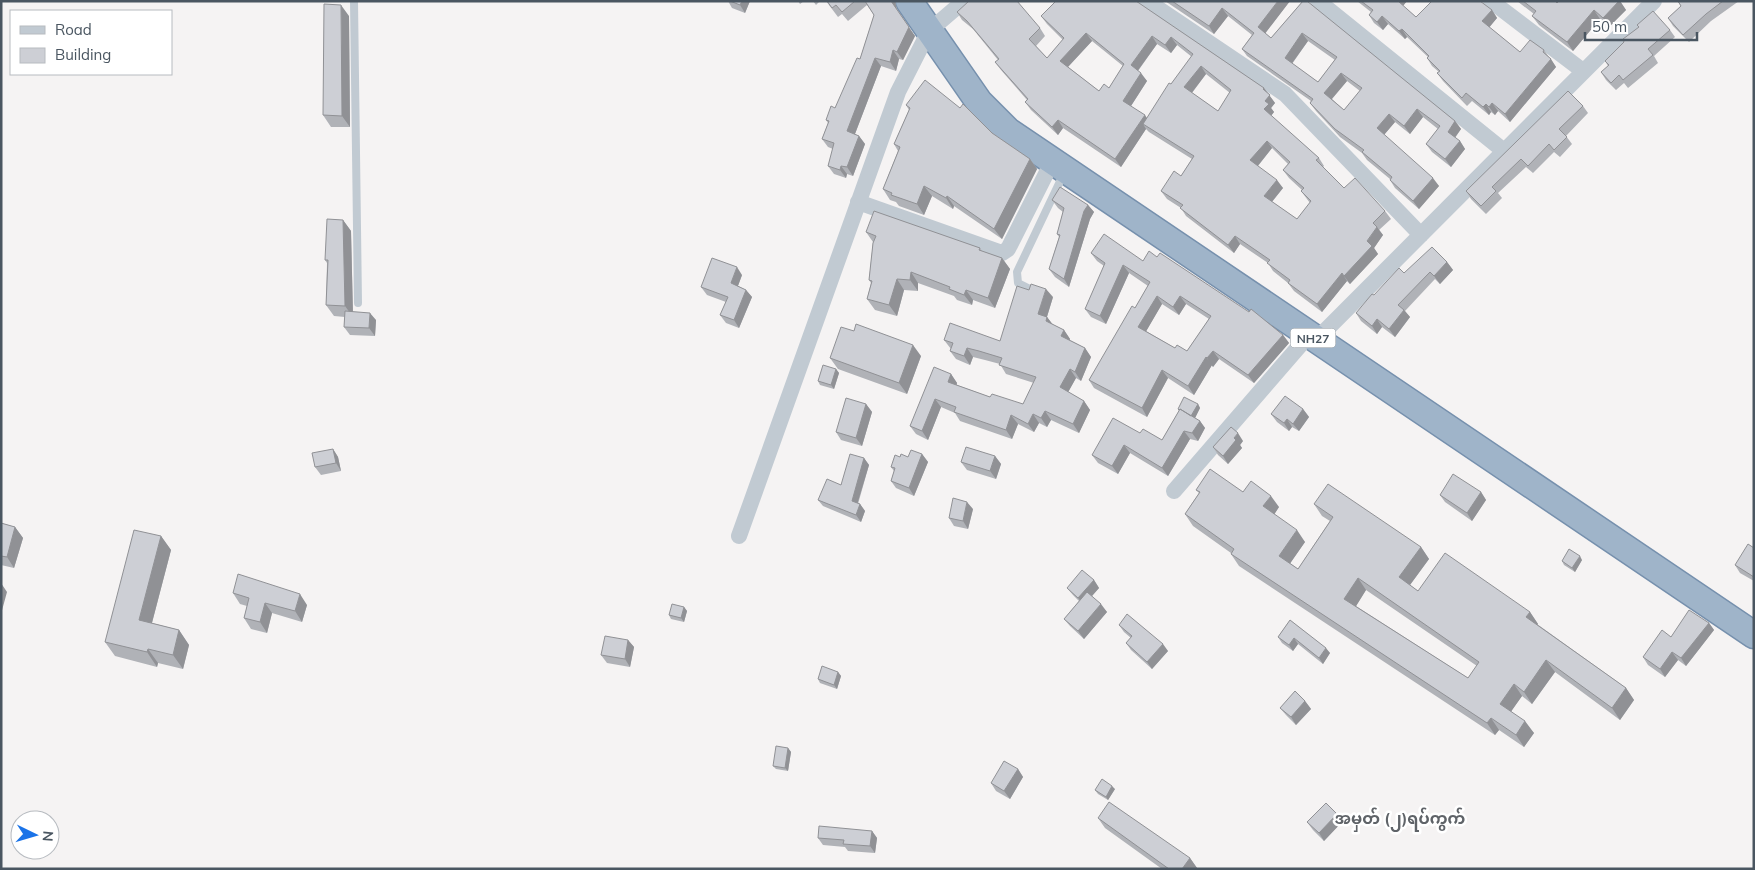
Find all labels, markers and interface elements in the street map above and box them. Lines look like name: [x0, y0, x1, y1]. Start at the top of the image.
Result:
legend: [10, 10, 172, 75]
scale bar: [1585, 10, 1698, 42]
text: 50 m: [1592, 17, 1627, 36]
text: Road: [55, 20, 92, 39]
text: Building: [55, 45, 111, 64]
road number: NH27: [1290, 328, 1336, 348]
district label: အမှတ် (၂)ရပ်ကွက်: [1335, 807, 1465, 832]
north arrow: [10, 810, 60, 860]
text: N: [39, 830, 57, 842]

